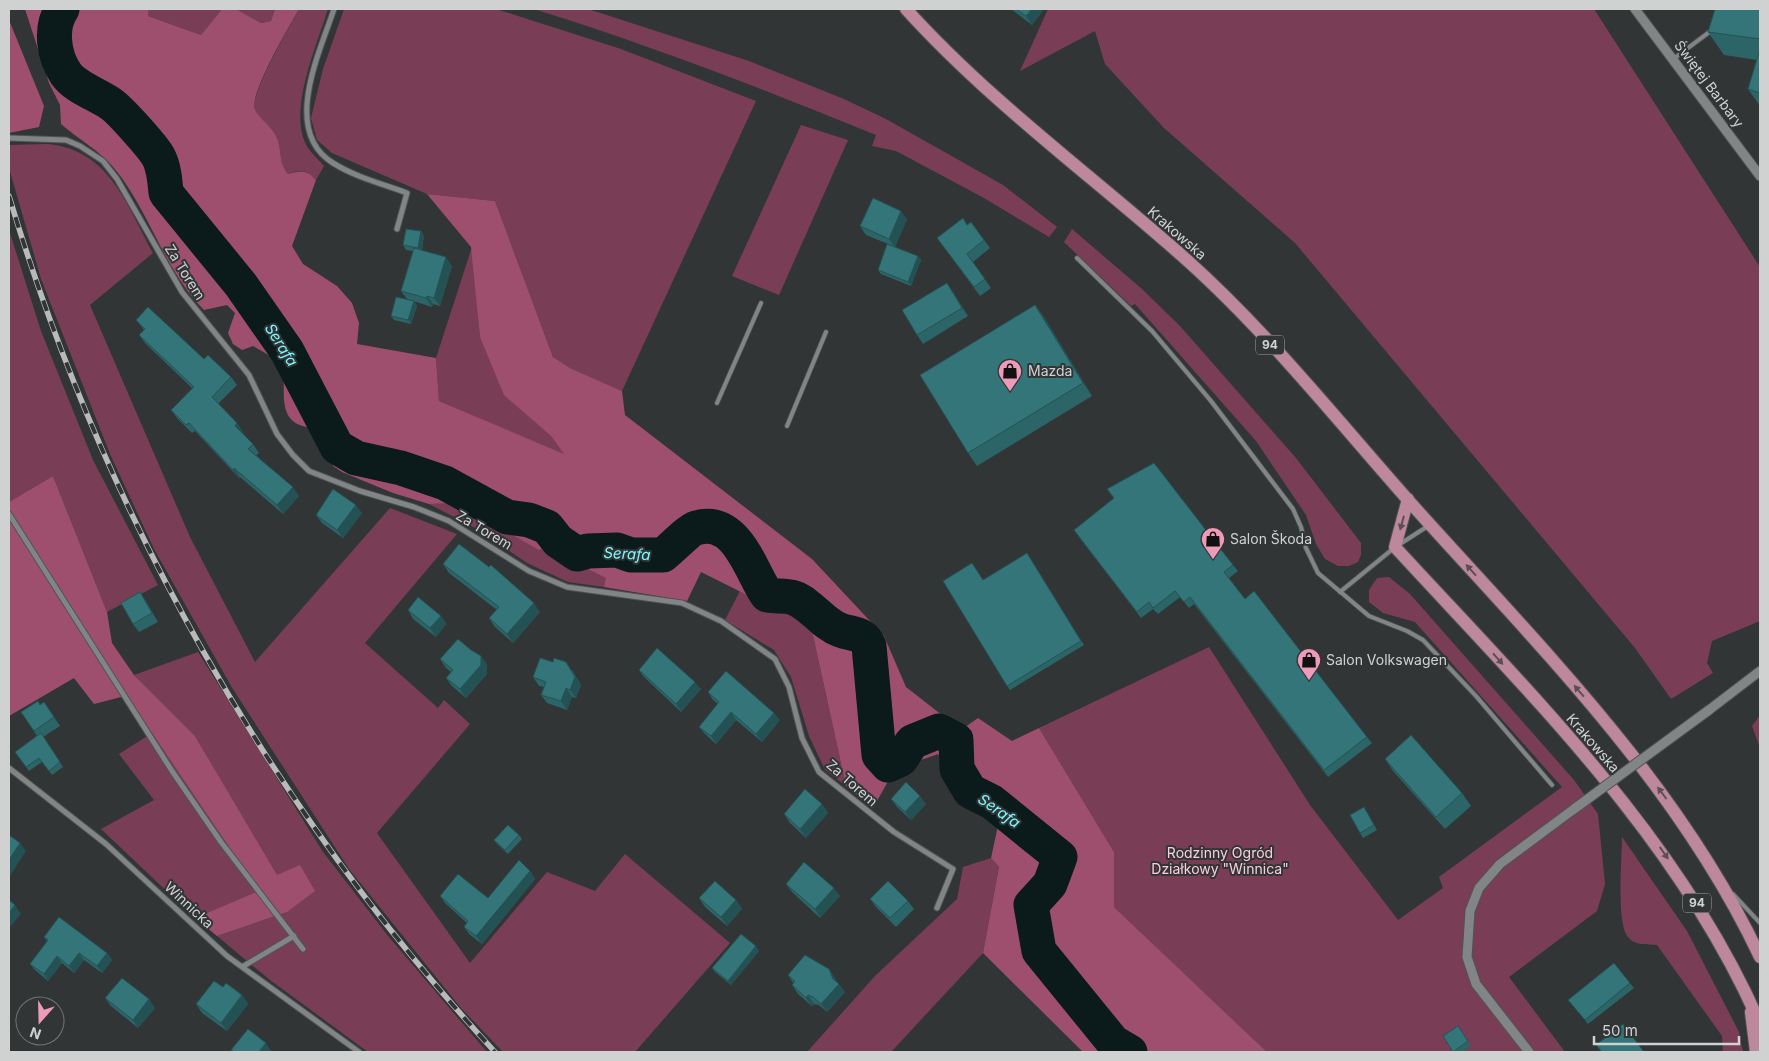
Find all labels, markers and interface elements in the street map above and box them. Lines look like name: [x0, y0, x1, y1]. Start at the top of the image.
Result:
street label: Świętej Barbary: [1671, 37, 1748, 131]
street label: Krakowska: [1144, 202, 1210, 263]
street label: Za Torem: [162, 241, 209, 303]
water label: Serafa: [261, 320, 302, 370]
road number: 94: [1256, 336, 1284, 354]
shop icon: Mazda: [997, 358, 1023, 392]
place label: Mazda: [1028, 362, 1072, 379]
street label: Za Torem: [453, 506, 515, 553]
one-way arrow: [1398, 516, 1406, 531]
shop icon: Salon Škoda: [1200, 526, 1226, 560]
place label: Salon Škoda: [1230, 530, 1312, 547]
water label: Serafa: [603, 543, 651, 564]
one-way arrow: [1465, 564, 1477, 576]
shop icon: Salon Volkswagen: [1296, 647, 1322, 681]
place label: Salon Volkswagen: [1326, 651, 1447, 668]
one-way arrow: [1492, 653, 1504, 665]
one-way arrow: [1573, 685, 1584, 698]
street label: Krakowska: [1563, 710, 1624, 776]
street label: Za Torem: [823, 756, 881, 810]
one-way arrow: [1657, 786, 1667, 800]
water label: Serafa: [974, 789, 1024, 832]
park label: Rodzinny Ogród Działkowy "Winnica": [1151, 844, 1289, 877]
one-way arrow: [1659, 846, 1669, 860]
street label: Winnicka: [161, 878, 217, 932]
road number: 94: [1683, 894, 1711, 912]
north arrow: [15, 996, 65, 1046]
scale bar: [1594, 1014, 1739, 1046]
text: 50 m: [1602, 1021, 1638, 1040]
text: N: [27, 1024, 43, 1043]

